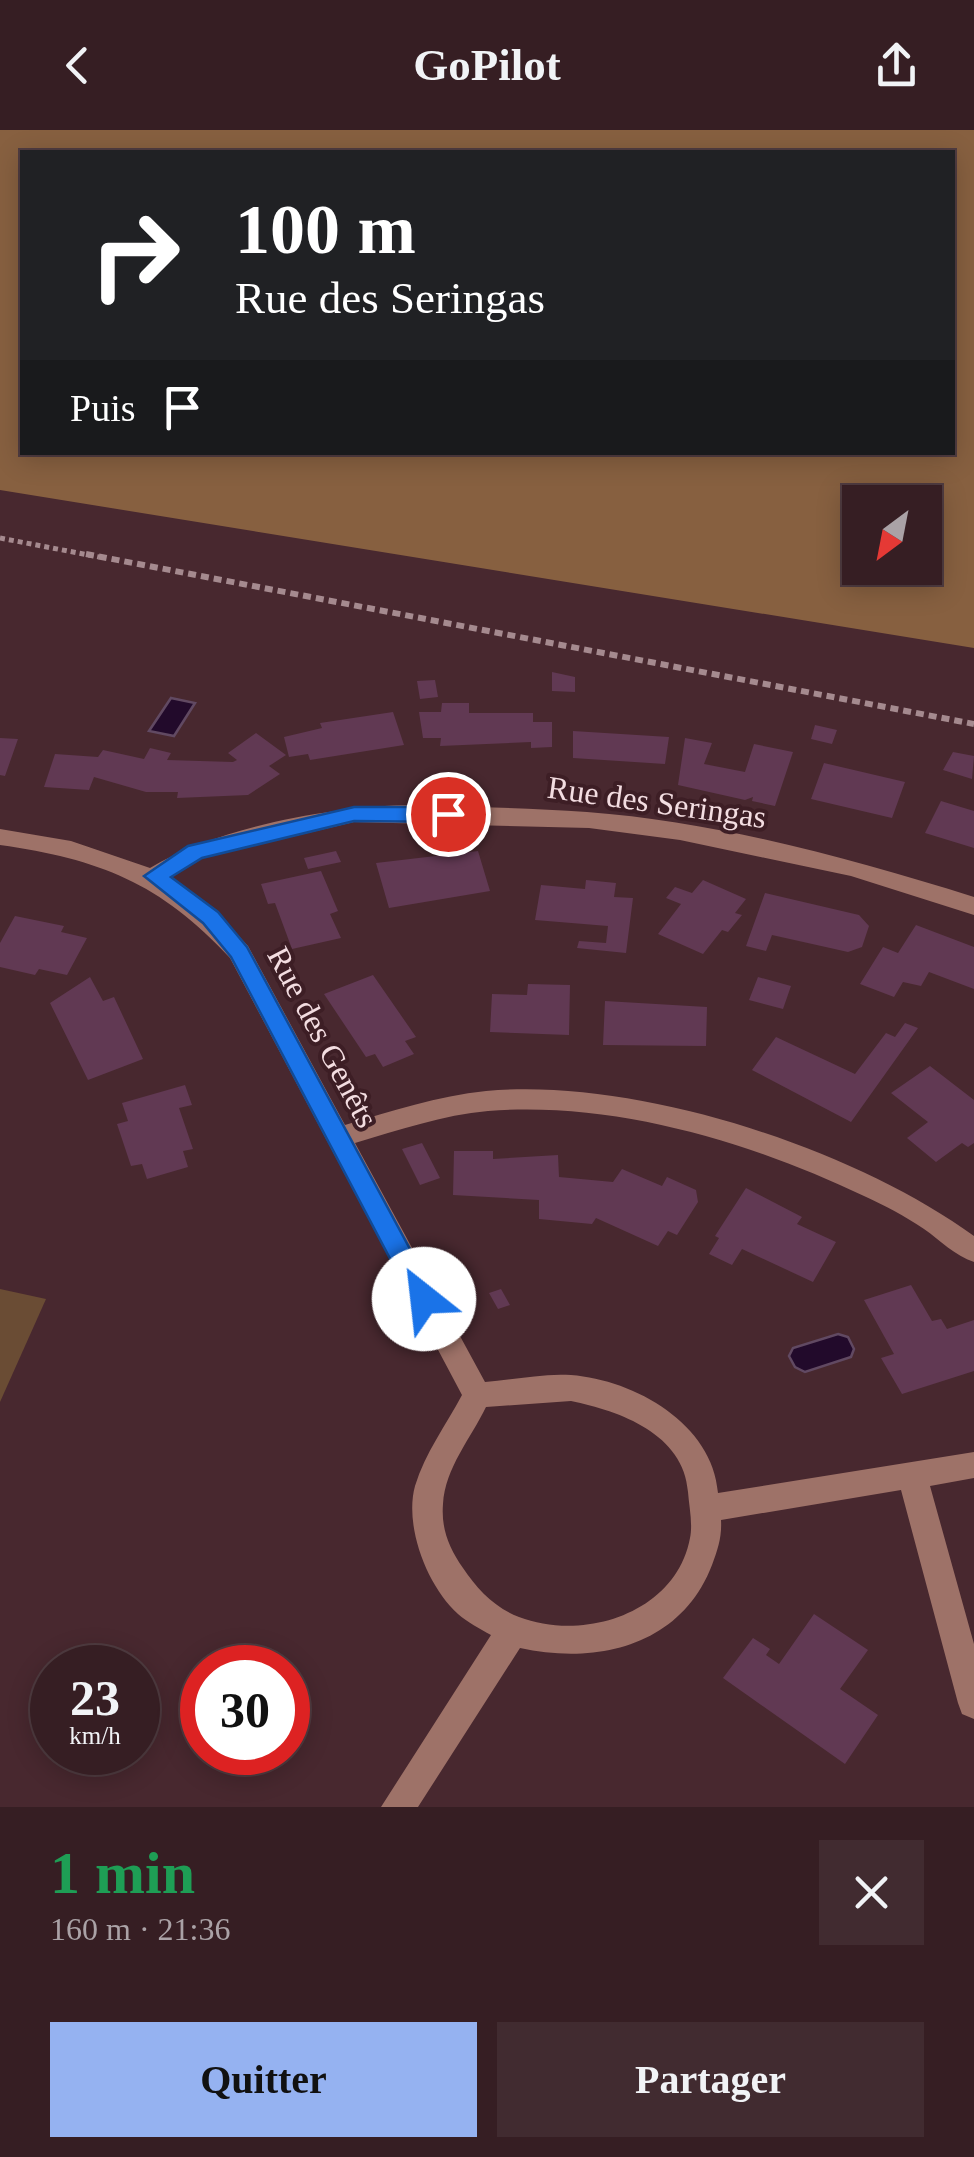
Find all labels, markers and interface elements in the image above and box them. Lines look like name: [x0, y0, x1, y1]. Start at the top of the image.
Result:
icon: back: [50, 38, 105, 93]
icon: share: [869, 38, 924, 93]
text: GoPilot: [413, 40, 561, 90]
icon: right: [70, 190, 200, 320]
text: 100 m: [235, 191, 416, 268]
text: Rue des Seringas: [235, 273, 545, 323]
icon: arrive: [155, 380, 210, 435]
text: Puis: [70, 387, 135, 429]
north arrow: [842, 485, 942, 585]
map controls: [842, 485, 942, 585]
street label: Rue des Seringas: [545, 769, 769, 835]
pin: [406, 772, 491, 857]
icon: arrive: [421, 787, 476, 842]
street label: Rue des Genêts: [260, 941, 386, 1133]
position arrow: [372, 1247, 476, 1351]
speed limit sign: 30: [180, 1645, 310, 1775]
text: 23: [70, 1670, 120, 1726]
text: km/h: [69, 1722, 121, 1749]
text: 1 min: [50, 1840, 195, 1906]
button: close: [819, 1840, 924, 1945]
text: 160 m · 21:36: [50, 1911, 230, 1947]
button: Quitter: [50, 2022, 477, 2137]
button: Partager: [497, 2022, 924, 2137]

